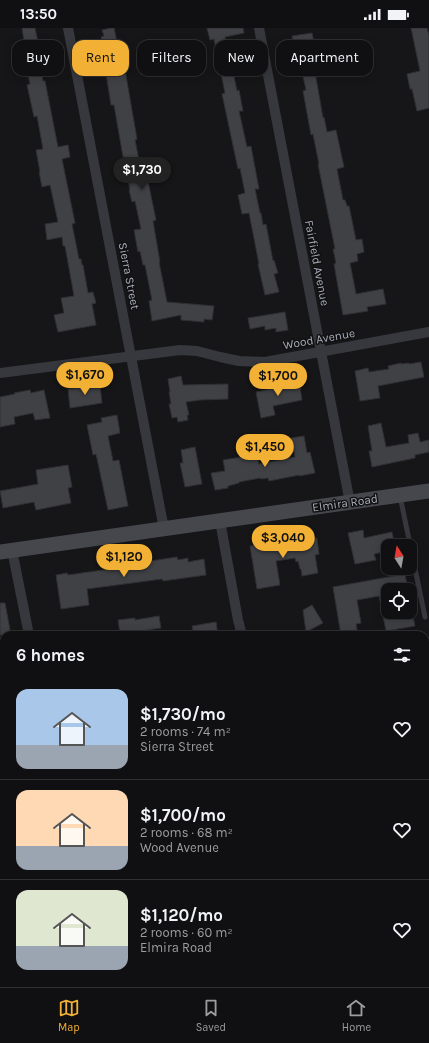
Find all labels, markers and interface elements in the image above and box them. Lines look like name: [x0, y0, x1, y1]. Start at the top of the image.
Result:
text: 13:50: [20, 5, 57, 23]
chip: Buy: [12, 40, 64, 76]
chip: Rent: [72, 40, 129, 76]
chip: Filters: [137, 40, 206, 76]
chip: New: [214, 40, 268, 76]
chip: Apartment: [276, 40, 373, 76]
pin: $1,730: [109, 157, 175, 191]
text: $1,730: [122, 162, 162, 177]
street label: Fairfield Avenue: [302, 219, 332, 307]
street label: Sierra Street: [116, 241, 142, 311]
street label: Wood Avenue: [282, 326, 356, 352]
pin: $1,670: [52, 362, 118, 396]
pin: $1,700: [245, 363, 311, 397]
text: $1,670: [65, 367, 105, 382]
text: $1,700: [258, 368, 298, 383]
pin: $1,450: [232, 434, 298, 468]
text: $1,450: [245, 439, 285, 454]
street label: Elmira Road: [311, 491, 379, 515]
pin: $3,040: [250, 525, 316, 559]
text: $3,040: [261, 530, 305, 545]
north arrow: [381, 539, 417, 575]
map controls: [381, 539, 417, 619]
pin: $1,120: [91, 544, 157, 578]
text: $1,120: [105, 549, 143, 564]
button: locate: [381, 583, 417, 619]
icon: filters: [391, 644, 413, 666]
text: 6 homes: [16, 645, 85, 665]
text: $1,730/mo: [140, 704, 226, 724]
icon: home: [48, 705, 96, 753]
icon: heart: [391, 718, 413, 740]
text: 2 rooms · 74 m²: [140, 724, 231, 739]
text: Sierra Street: [140, 739, 214, 754]
text: $1,700/mo: [140, 805, 226, 825]
icon: home: [48, 806, 96, 854]
icon: heart: [391, 819, 413, 841]
text: 2 rooms · 68 m²: [140, 825, 233, 840]
text: Wood Avenue: [140, 840, 219, 855]
text: $1,120/mo: [140, 905, 223, 925]
icon: home: [48, 906, 96, 954]
icon: heart: [391, 919, 413, 941]
text: 2 rooms · 60 m²: [140, 925, 233, 940]
text: Elmira Road: [140, 940, 212, 955]
tab: Map: [58, 997, 80, 1034]
tab: Saved: [196, 997, 226, 1034]
tab: Home: [342, 997, 371, 1034]

